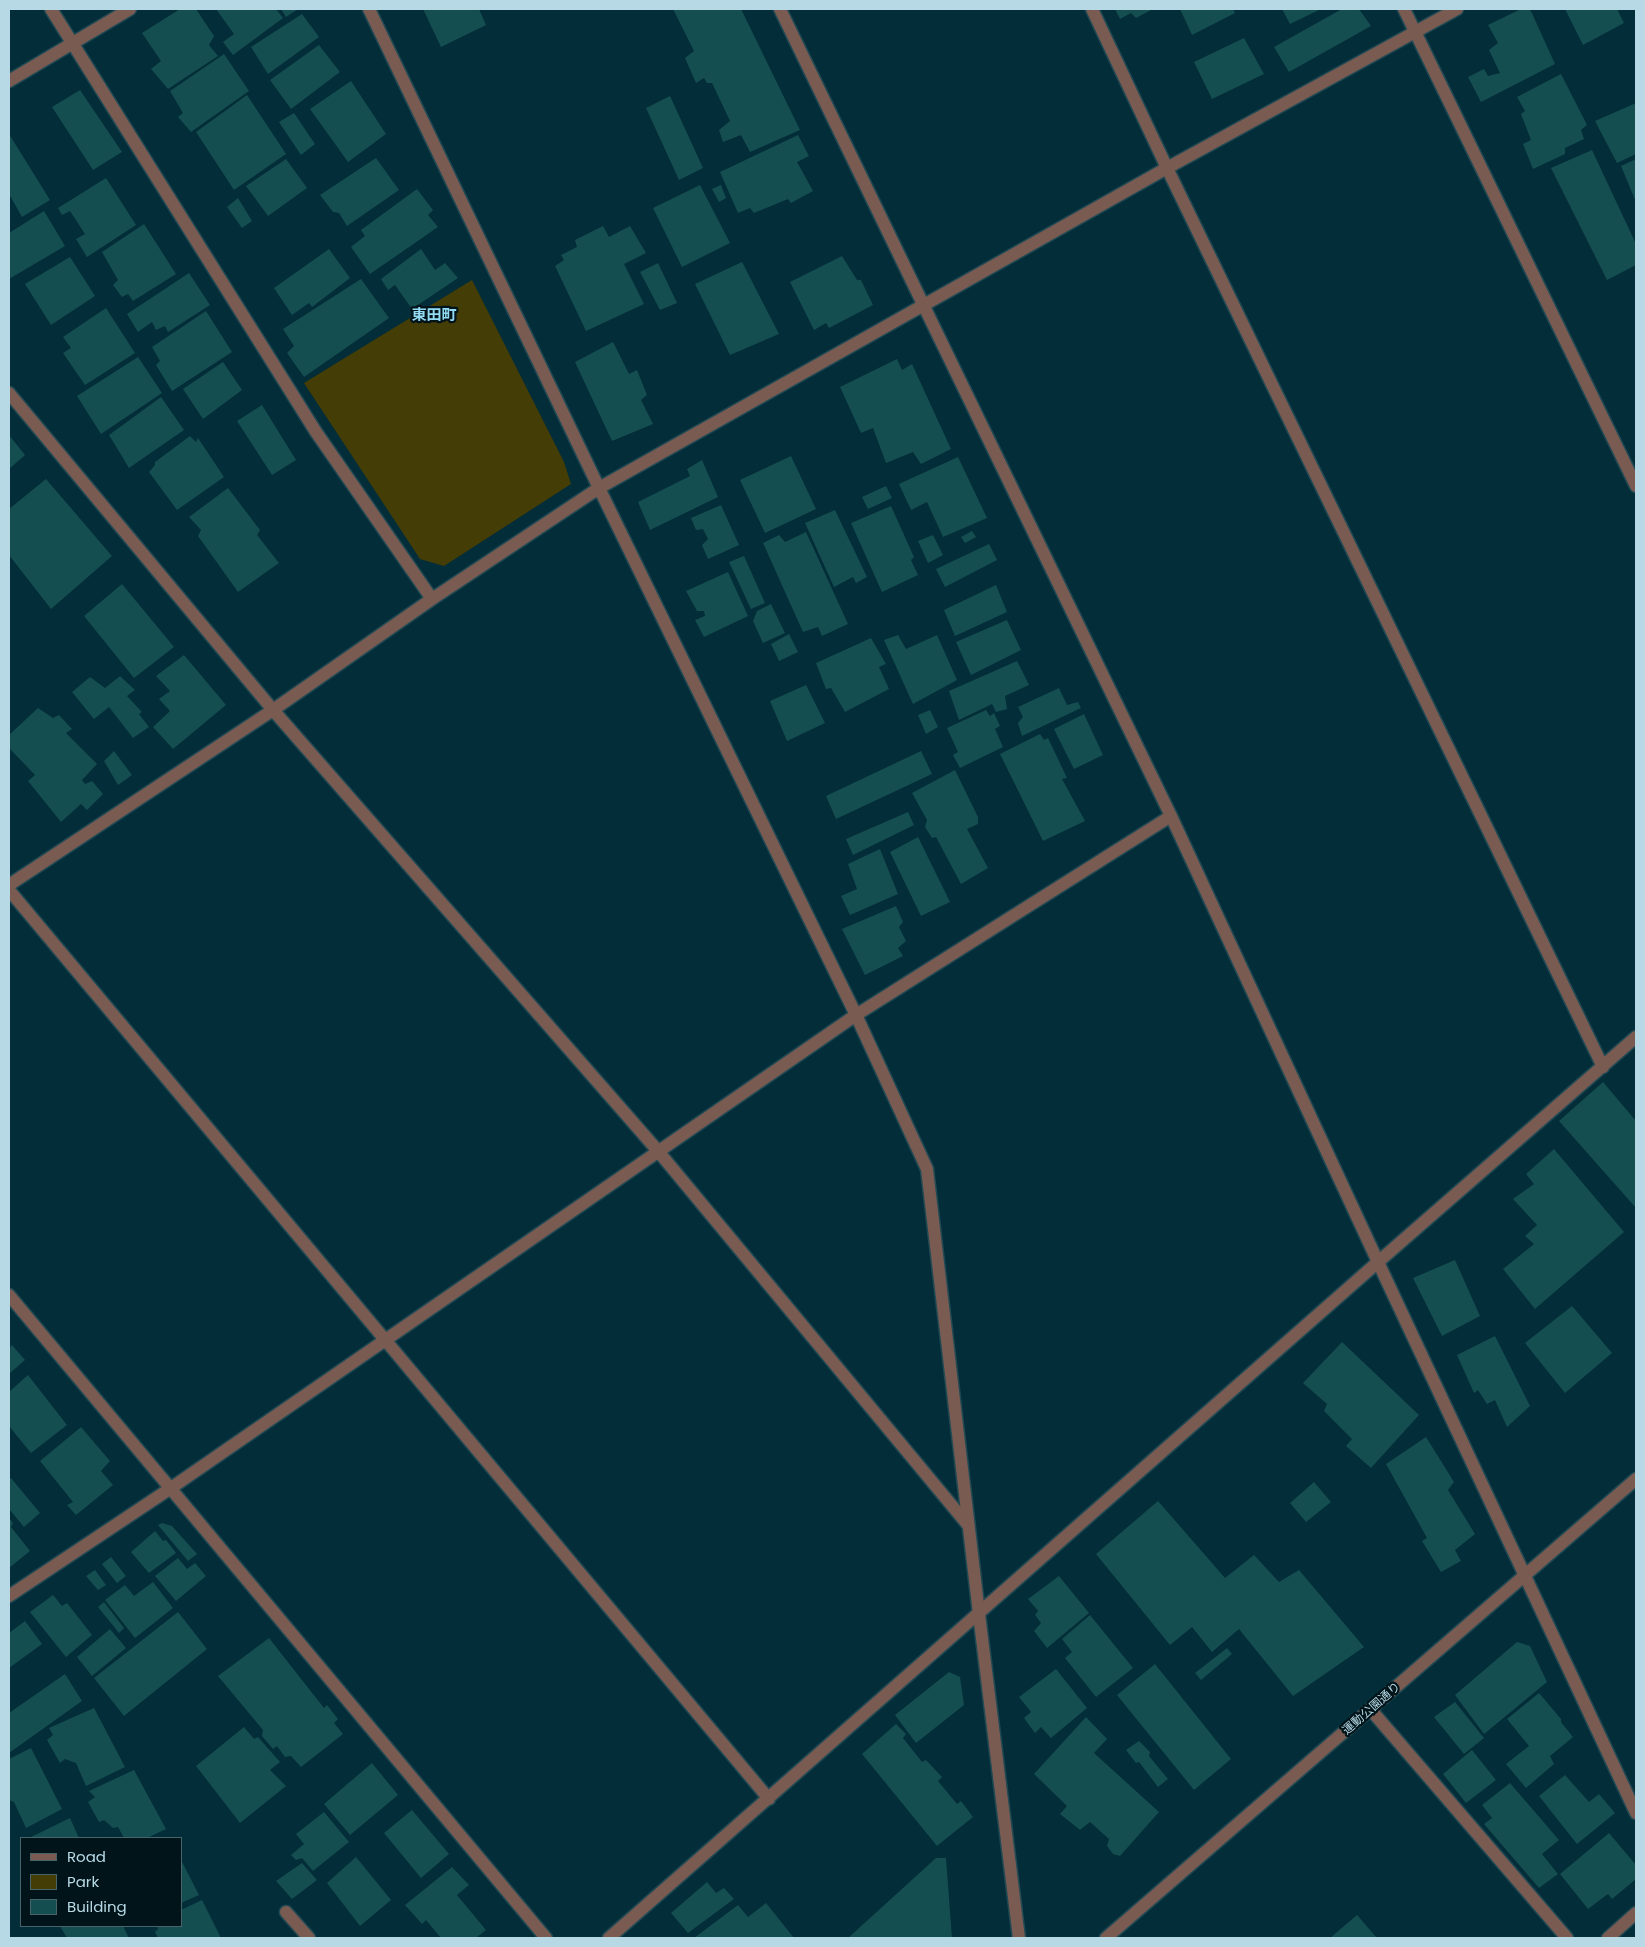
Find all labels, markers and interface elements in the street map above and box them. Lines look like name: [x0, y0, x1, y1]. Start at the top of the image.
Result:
district label: 東田町: [412, 307, 456, 325]
street label: 運動公園通り: [1340, 1680, 1404, 1738]
legend: [20, 1837, 182, 1927]
text: Road: [67, 1846, 106, 1867]
text: Park: [67, 1871, 99, 1892]
text: Building: [67, 1896, 127, 1917]

